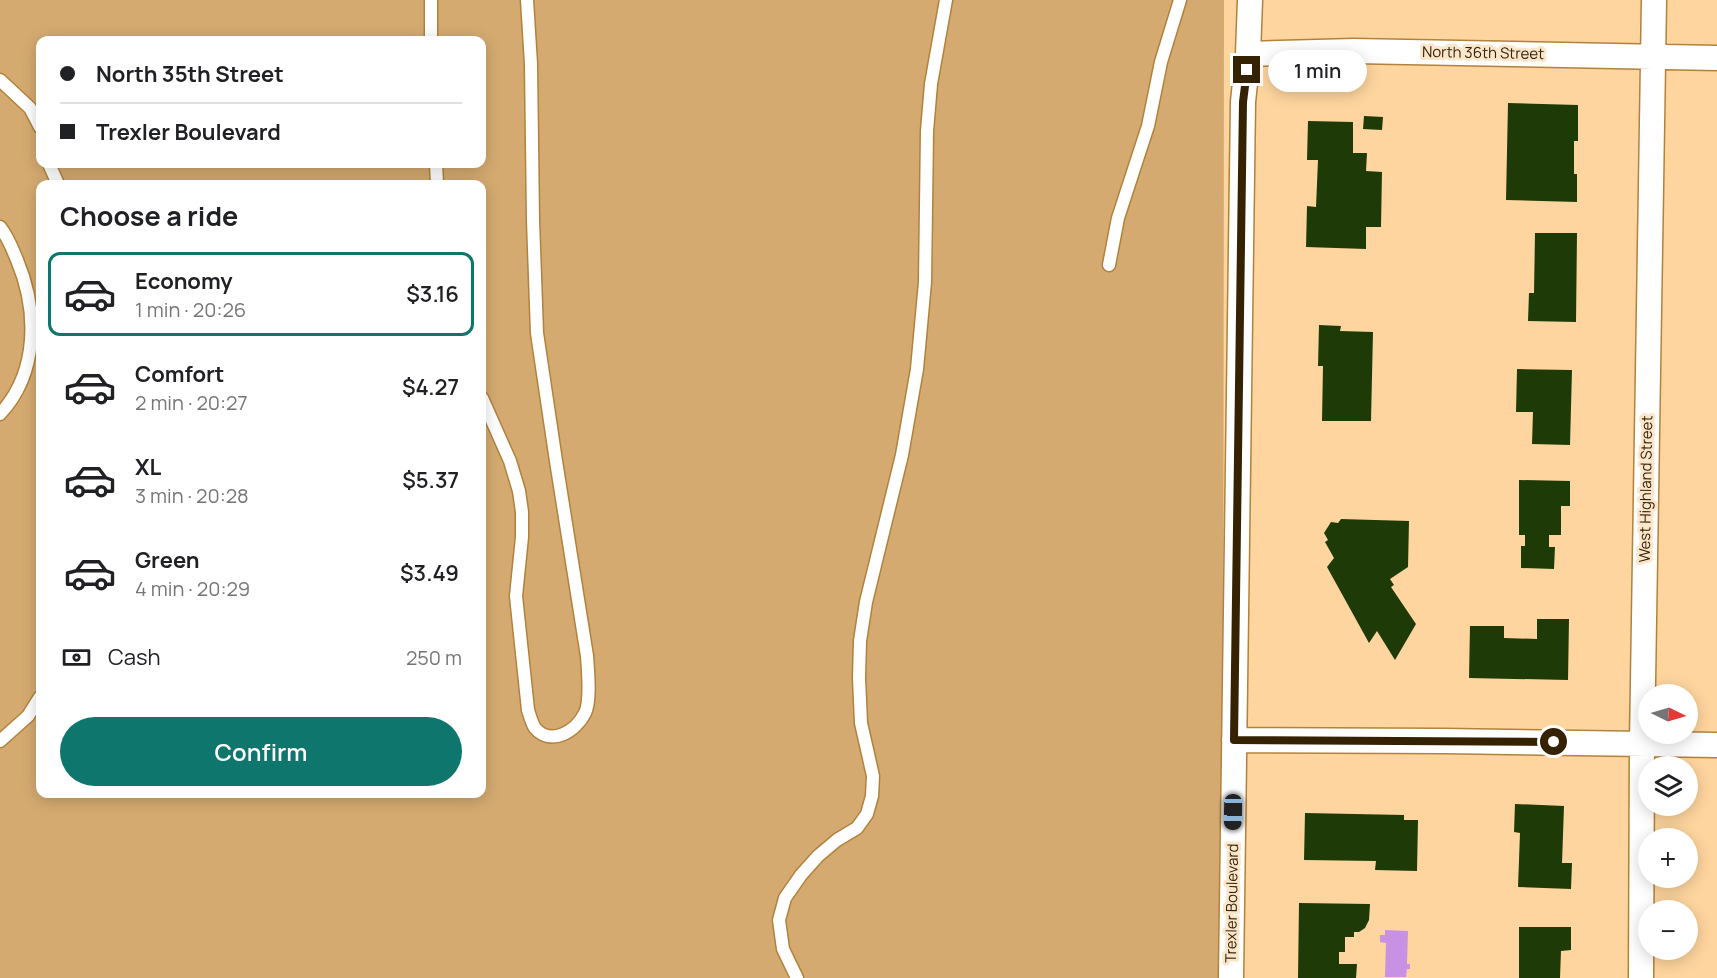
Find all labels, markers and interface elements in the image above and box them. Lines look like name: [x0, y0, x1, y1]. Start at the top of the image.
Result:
street label: North 36th Street: [1422, 41, 1544, 64]
callout: 1 min: [1268, 49, 1367, 91]
route end: [1233, 56, 1260, 83]
text: 1 min: [1294, 57, 1341, 84]
text: North 35th Street: [96, 59, 284, 89]
text: Trexler Boulevard: [96, 117, 281, 147]
text: Choose a ride: [60, 197, 238, 234]
text: Economy: [135, 266, 233, 296]
icon: car: [63, 267, 117, 321]
text: $3.16: [406, 279, 459, 309]
text: 1 min · 20:26: [135, 296, 246, 323]
text: Comfort: [135, 359, 224, 389]
icon: car: [63, 360, 117, 414]
text: $4.27: [402, 372, 459, 402]
text: 2 min · 20:27: [135, 389, 247, 416]
street label: West Highland Street: [1634, 415, 1657, 563]
text: XL: [135, 452, 161, 482]
icon: car: [63, 453, 117, 507]
text: $5.37: [402, 465, 459, 495]
text: 3 min · 20:28: [135, 482, 249, 509]
text: Green: [135, 545, 200, 575]
icon: car: [63, 546, 117, 600]
text: $3.49: [400, 558, 459, 588]
text: 4 min · 20:29: [135, 575, 250, 602]
icon: cash: [60, 641, 93, 674]
text: Cash: [108, 642, 161, 672]
text: 250 m: [406, 644, 462, 671]
north arrow: [1638, 684, 1698, 744]
map controls: [1638, 684, 1698, 960]
button: Confirm: [60, 717, 462, 786]
route start: [1540, 728, 1567, 755]
button: layers: [1638, 756, 1698, 816]
car: [1224, 794, 1242, 830]
button: +: [1638, 828, 1698, 888]
street label: Trexler Boulevard: [1220, 843, 1243, 963]
button: −: [1638, 900, 1698, 960]

